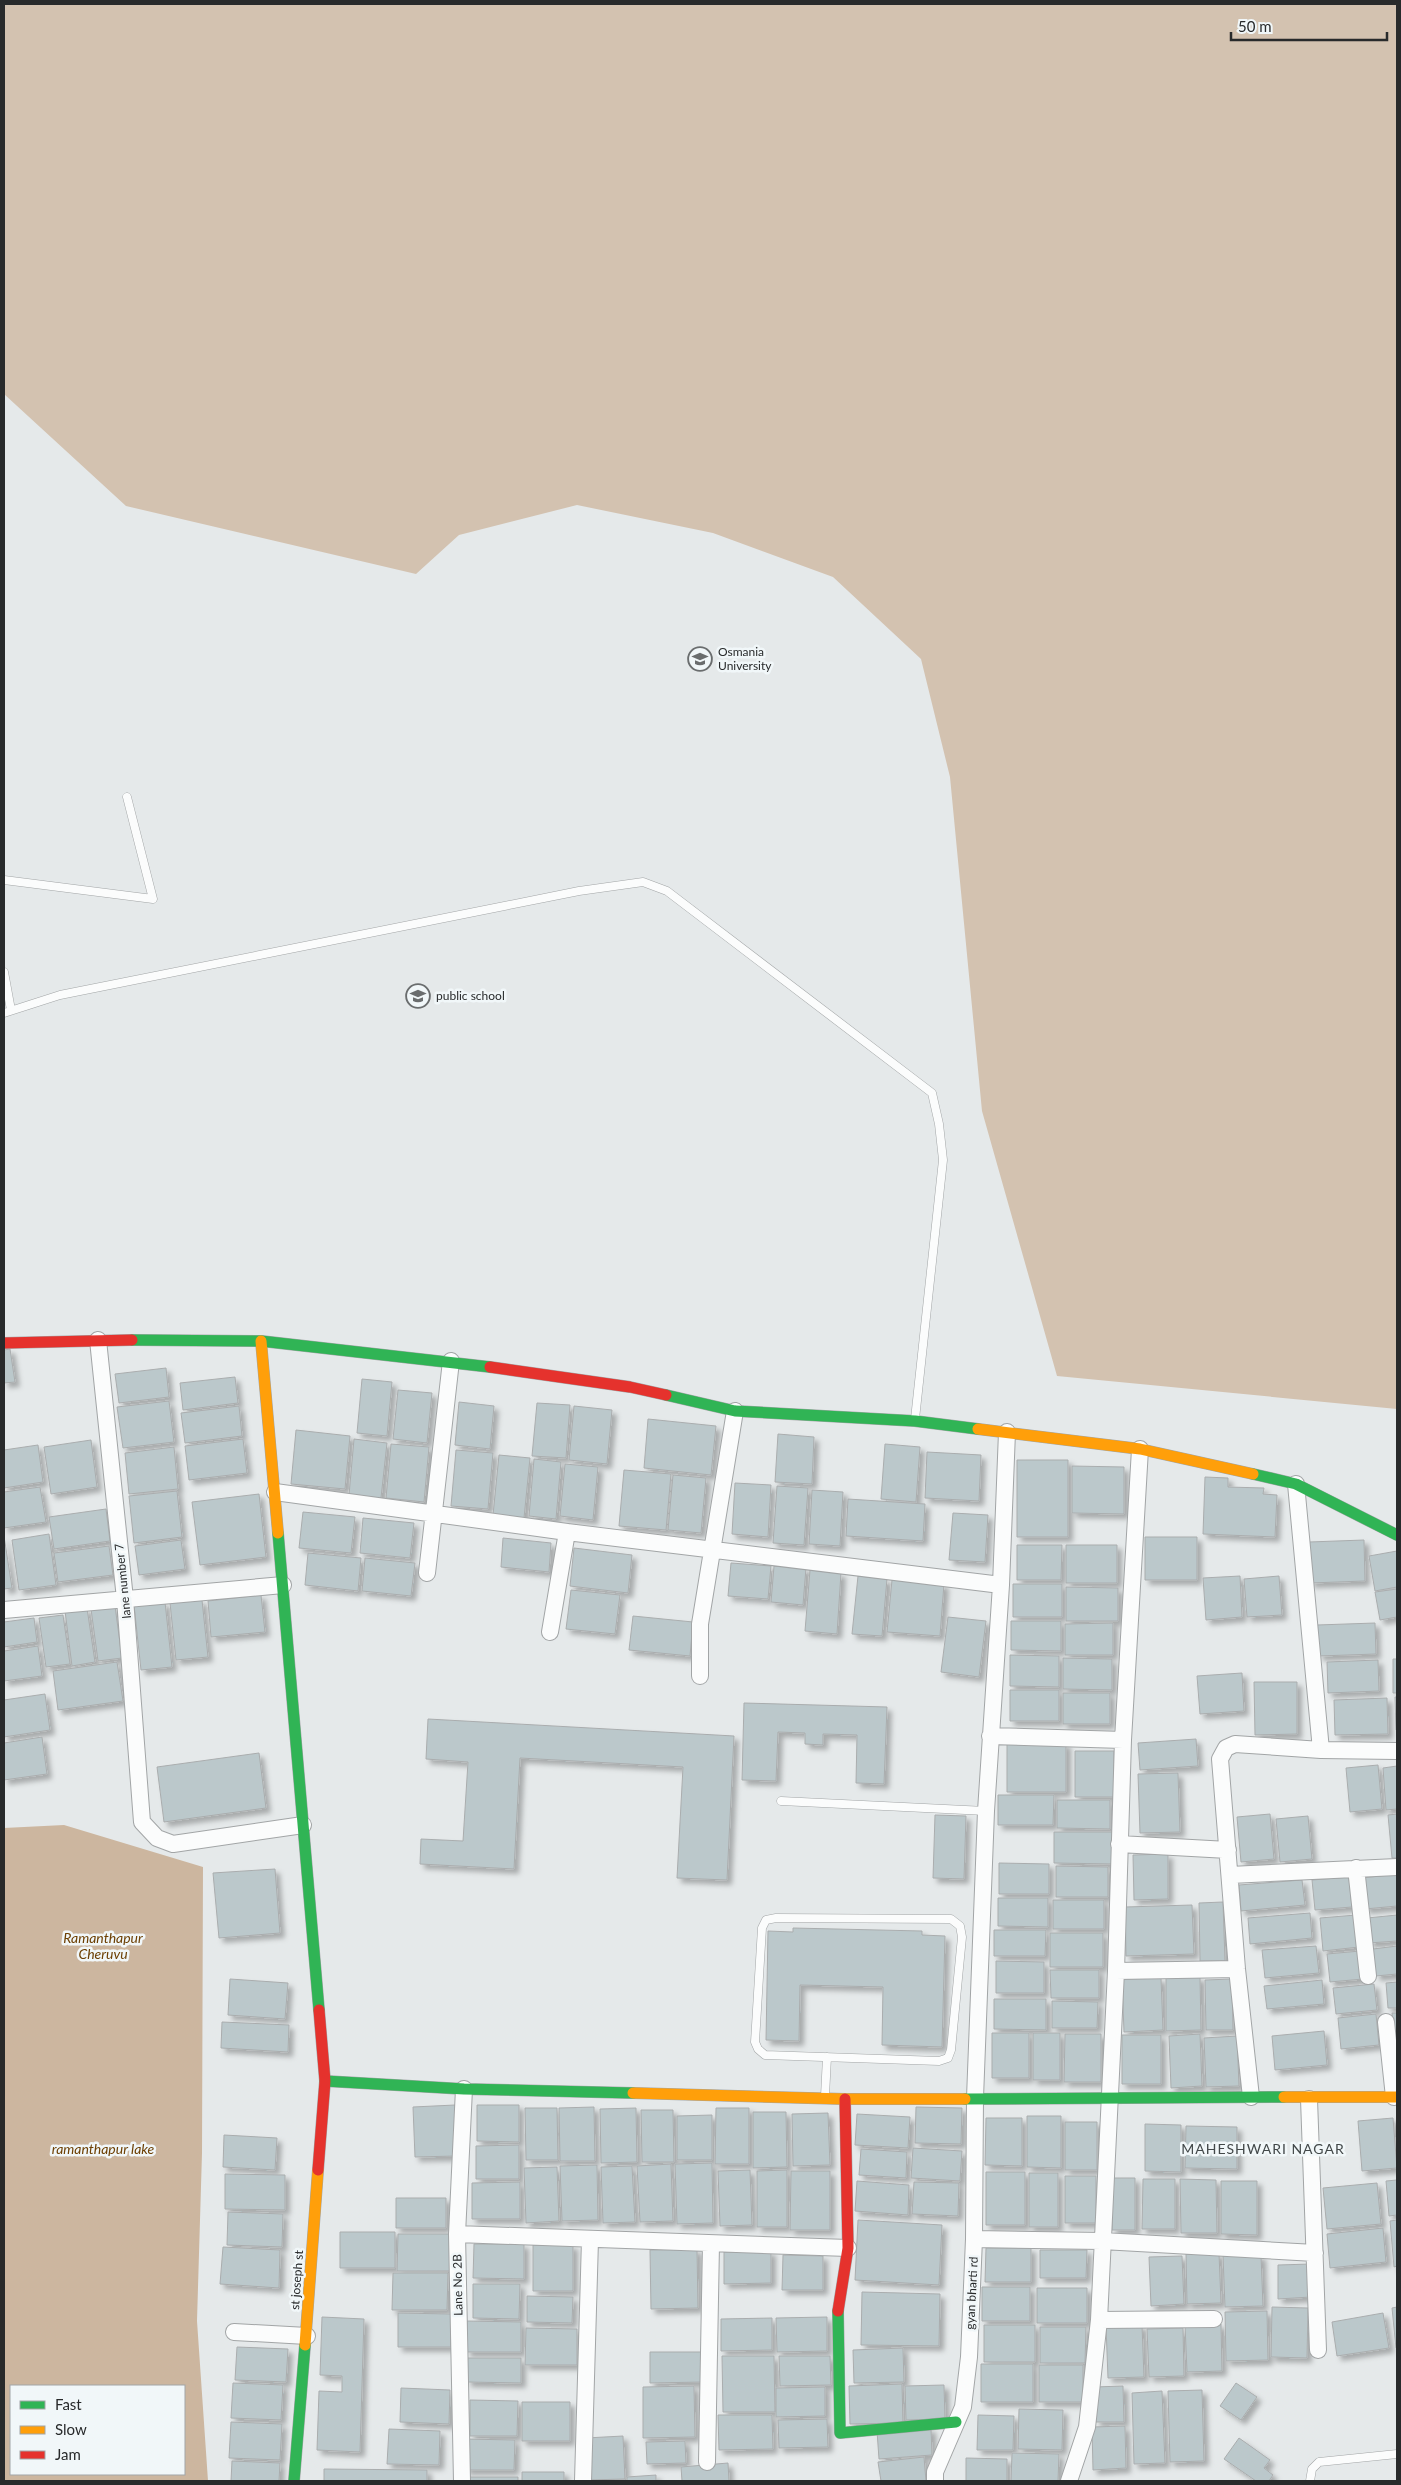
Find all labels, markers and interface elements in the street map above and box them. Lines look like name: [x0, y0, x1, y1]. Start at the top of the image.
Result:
scale bar: [1231, 10, 1387, 42]
text: 50 m: [1238, 17, 1272, 35]
place label: Osmania University: [718, 644, 772, 673]
school or university icon: Osmania University: [687, 646, 713, 672]
school or university icon: public school: [405, 983, 431, 1009]
place label: public school: [436, 988, 505, 1003]
street label: lane number 7: [111, 1543, 134, 1619]
water label: Ramanthapur Cheruvu: [63, 1929, 143, 1962]
water label: ramanthapur lake: [52, 2140, 155, 2157]
district label: MAHESHWARI NAGAR: [1181, 2140, 1345, 2157]
street label: st joseph st: [287, 2249, 306, 2310]
street label: Lane No 2B: [449, 2254, 466, 2316]
street label: gyan bharti rd: [962, 2256, 981, 2330]
legend: [10, 2385, 185, 2475]
text: Fast: [55, 2395, 82, 2413]
text: Slow: [55, 2420, 87, 2438]
text: Jam: [55, 2445, 81, 2463]

